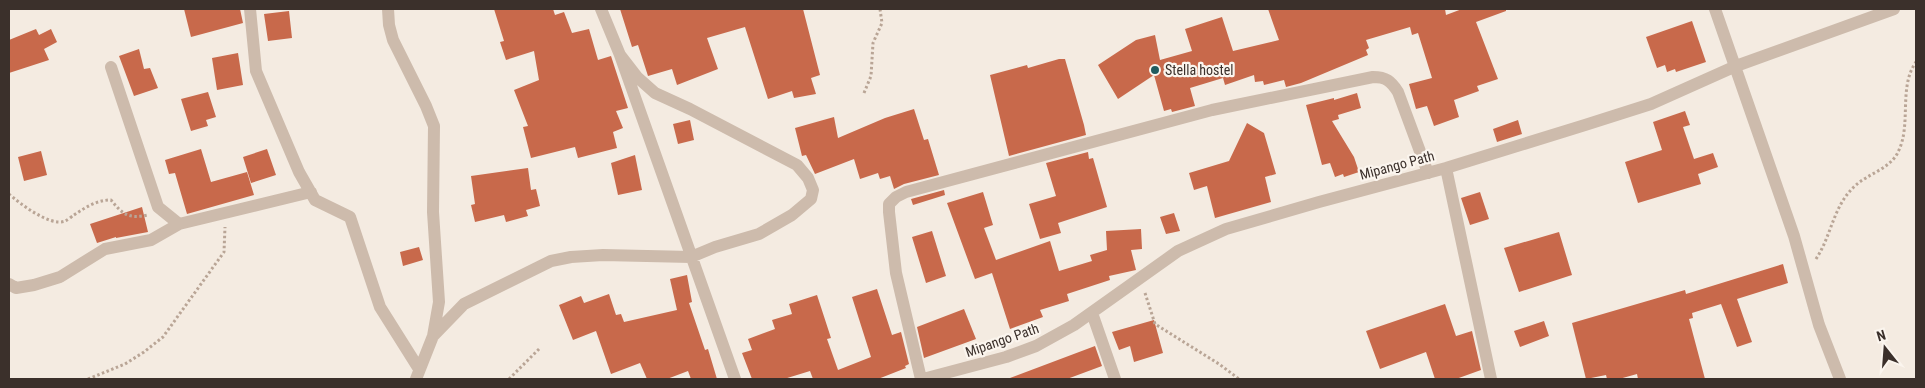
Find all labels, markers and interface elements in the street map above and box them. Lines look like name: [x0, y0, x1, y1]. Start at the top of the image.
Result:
place label: Stella hostel: [1165, 62, 1233, 78]
marker: Stella hostel: [1149, 64, 1161, 76]
street label: Mipango Path: [1358, 147, 1436, 183]
street label: Mipango Path: [963, 320, 1041, 360]
north arrow: [1860, 323, 1910, 373]
text: N: [1875, 327, 1888, 344]

